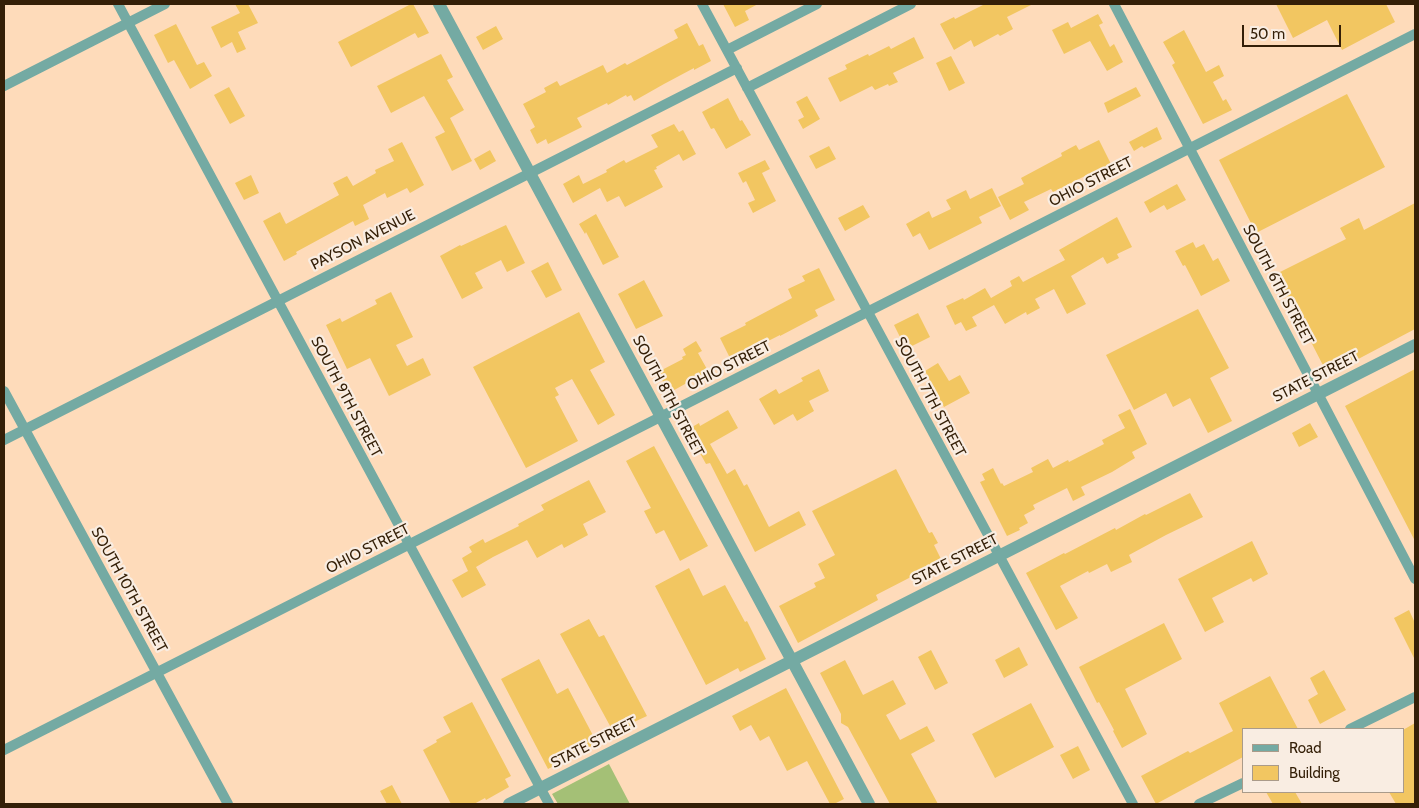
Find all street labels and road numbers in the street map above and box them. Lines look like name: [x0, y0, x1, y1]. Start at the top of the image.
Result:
street label: OHIO STREET: [1046, 153, 1136, 211]
street label: PAYSON AVENUE: [308, 206, 418, 274]
street label: SOUTH 6TH STREET: [1239, 222, 1317, 348]
street label: SOUTH 8TH STREET: [628, 332, 708, 460]
street label: SOUTH 9TH STREET: [307, 334, 385, 460]
street label: SOUTH 7TH STREET: [891, 334, 969, 460]
street label: OHIO STREET: [684, 337, 774, 395]
street label: STATE STREET: [1270, 348, 1362, 406]
street label: OHIO STREET: [323, 520, 413, 578]
street label: SOUTH 10TH STREET: [87, 524, 171, 656]
street label: STATE STREET: [909, 531, 1001, 589]
street label: STATE STREET: [548, 714, 640, 772]

